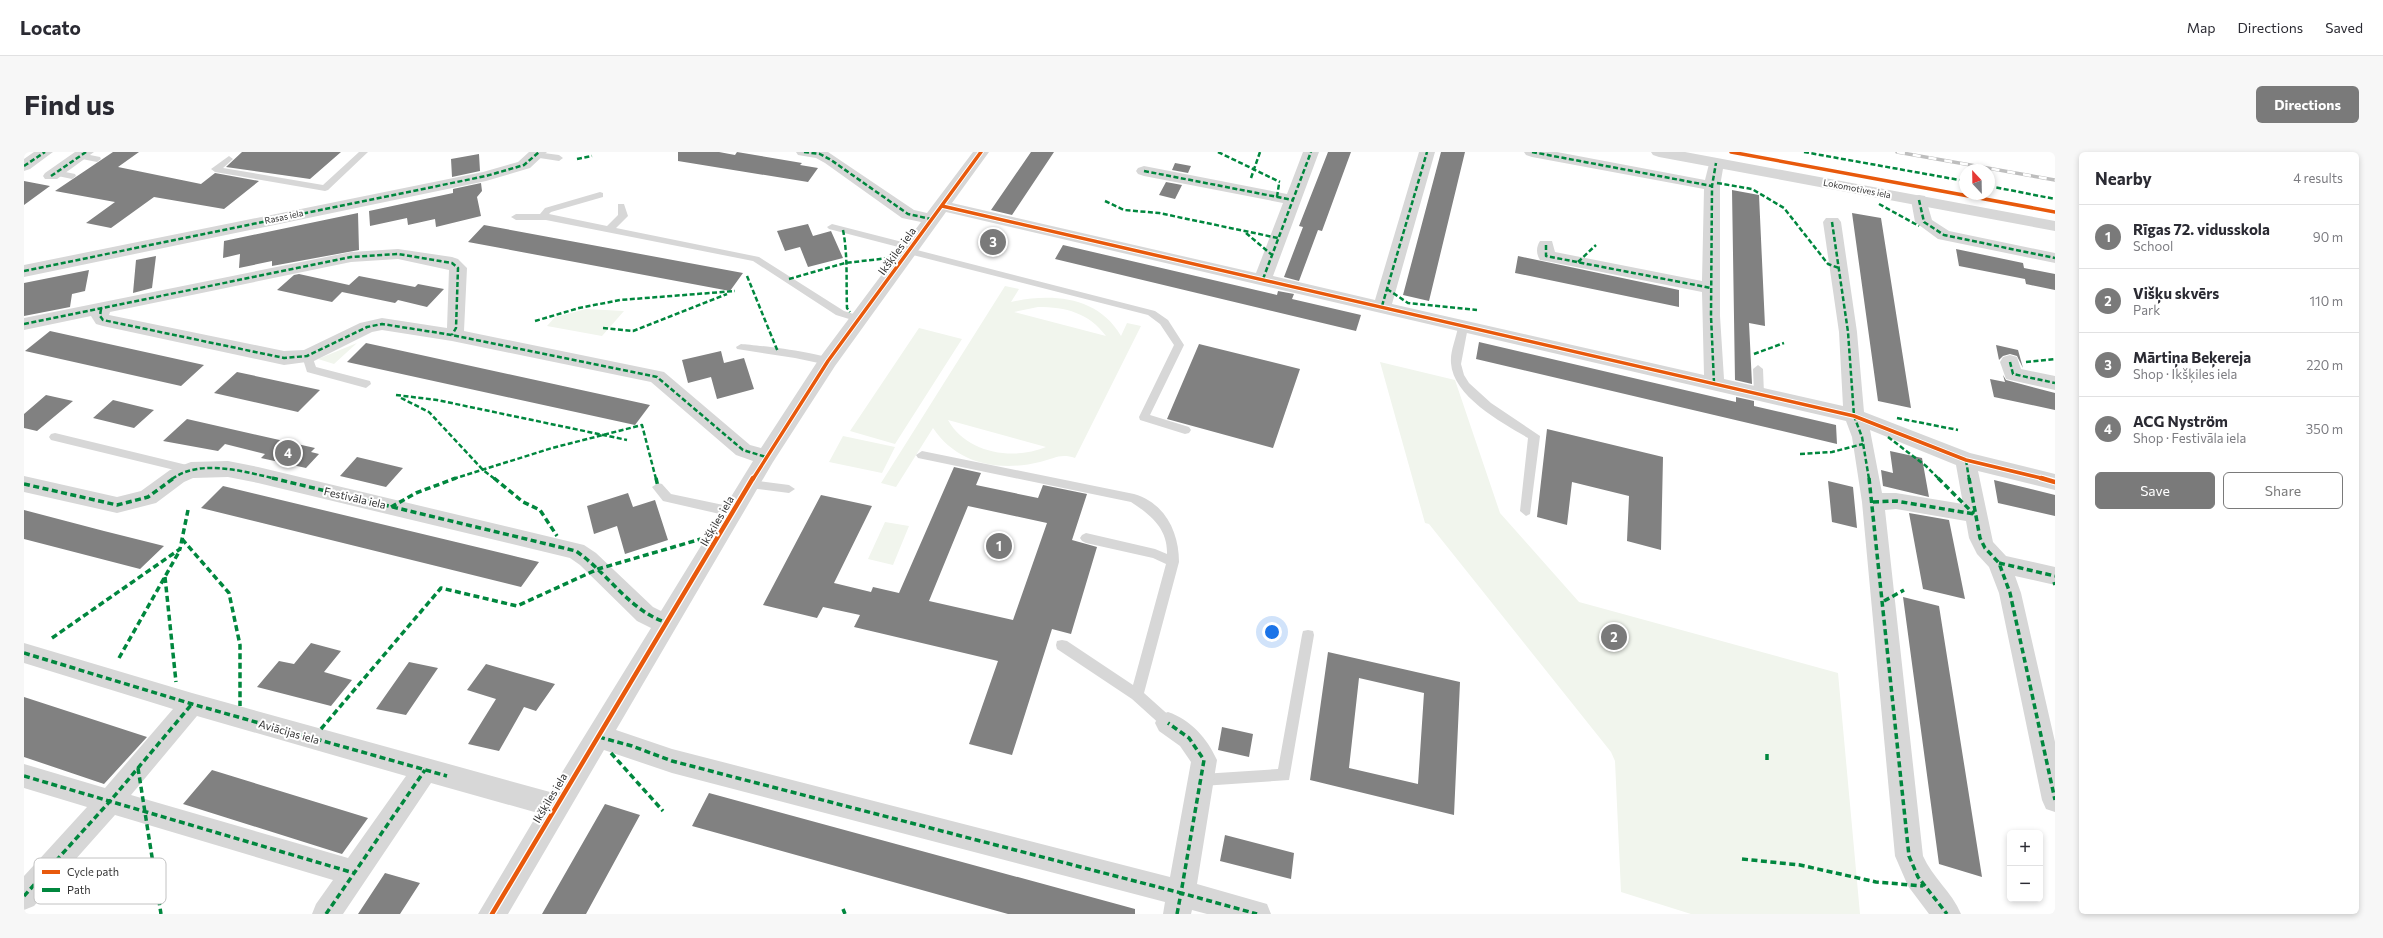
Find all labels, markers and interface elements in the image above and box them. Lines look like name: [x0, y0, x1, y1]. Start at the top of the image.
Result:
text: Locato: [20, 16, 81, 39]
text: Map: [2187, 19, 2216, 36]
text: Directions: [2238, 19, 2303, 36]
text: Saved: [2325, 19, 2363, 36]
button: Directions: [2256, 86, 2359, 123]
text: Find us: [24, 87, 115, 121]
north arrow: [1959, 164, 1995, 200]
text: Nearby: [2095, 168, 2152, 189]
text: 4 results: [2293, 170, 2343, 186]
street label: Lokomotīves iela: [1822, 177, 1892, 201]
street label: Rasas iela: [263, 207, 305, 226]
text: Rīgas 72. vidusskola: [2133, 220, 2270, 238]
street label: Ikšķiles iela: [875, 224, 920, 278]
pin: 3: [980, 227, 1006, 257]
text: 1: [2105, 229, 2111, 245]
text: 90 m: [2313, 229, 2343, 245]
text: School: [2133, 238, 2173, 254]
text: Višķu skvērs: [2133, 284, 2219, 302]
text: 2: [2104, 293, 2112, 309]
text: 110 m: [2310, 293, 2343, 309]
text: Park: [2133, 302, 2160, 318]
text: Mārtiņa Beķereja: [2133, 348, 2251, 366]
text: 3: [2104, 357, 2112, 373]
text: 220 m: [2306, 357, 2343, 373]
text: Shop · Ikšķiles iela: [2133, 366, 2237, 382]
text: ACG Nyström: [2133, 412, 2228, 430]
text: 4: [2104, 421, 2112, 437]
text: 350 m: [2306, 421, 2343, 437]
text: Shop · Festivāla iela: [2133, 430, 2246, 446]
pin: 4: [275, 438, 301, 468]
button: Save: [2095, 472, 2215, 509]
button: Share: [2223, 472, 2343, 509]
street label: Festivāla iela: [323, 484, 387, 511]
street label: Ikšķiles iela: [697, 493, 738, 549]
pin: 1: [986, 531, 1012, 561]
your location: [1262, 622, 1282, 642]
pin: 2: [1601, 622, 1627, 652]
street label: Aviācijas iela: [257, 717, 321, 746]
street label: Ikšķiles iela: [530, 771, 571, 826]
map controls: [2007, 830, 2043, 902]
button: +: [2007, 830, 2043, 866]
legend: [34, 858, 166, 904]
text: Cycle path: [67, 865, 119, 878]
button: −: [2007, 866, 2043, 902]
text: Path: [67, 883, 90, 896]

